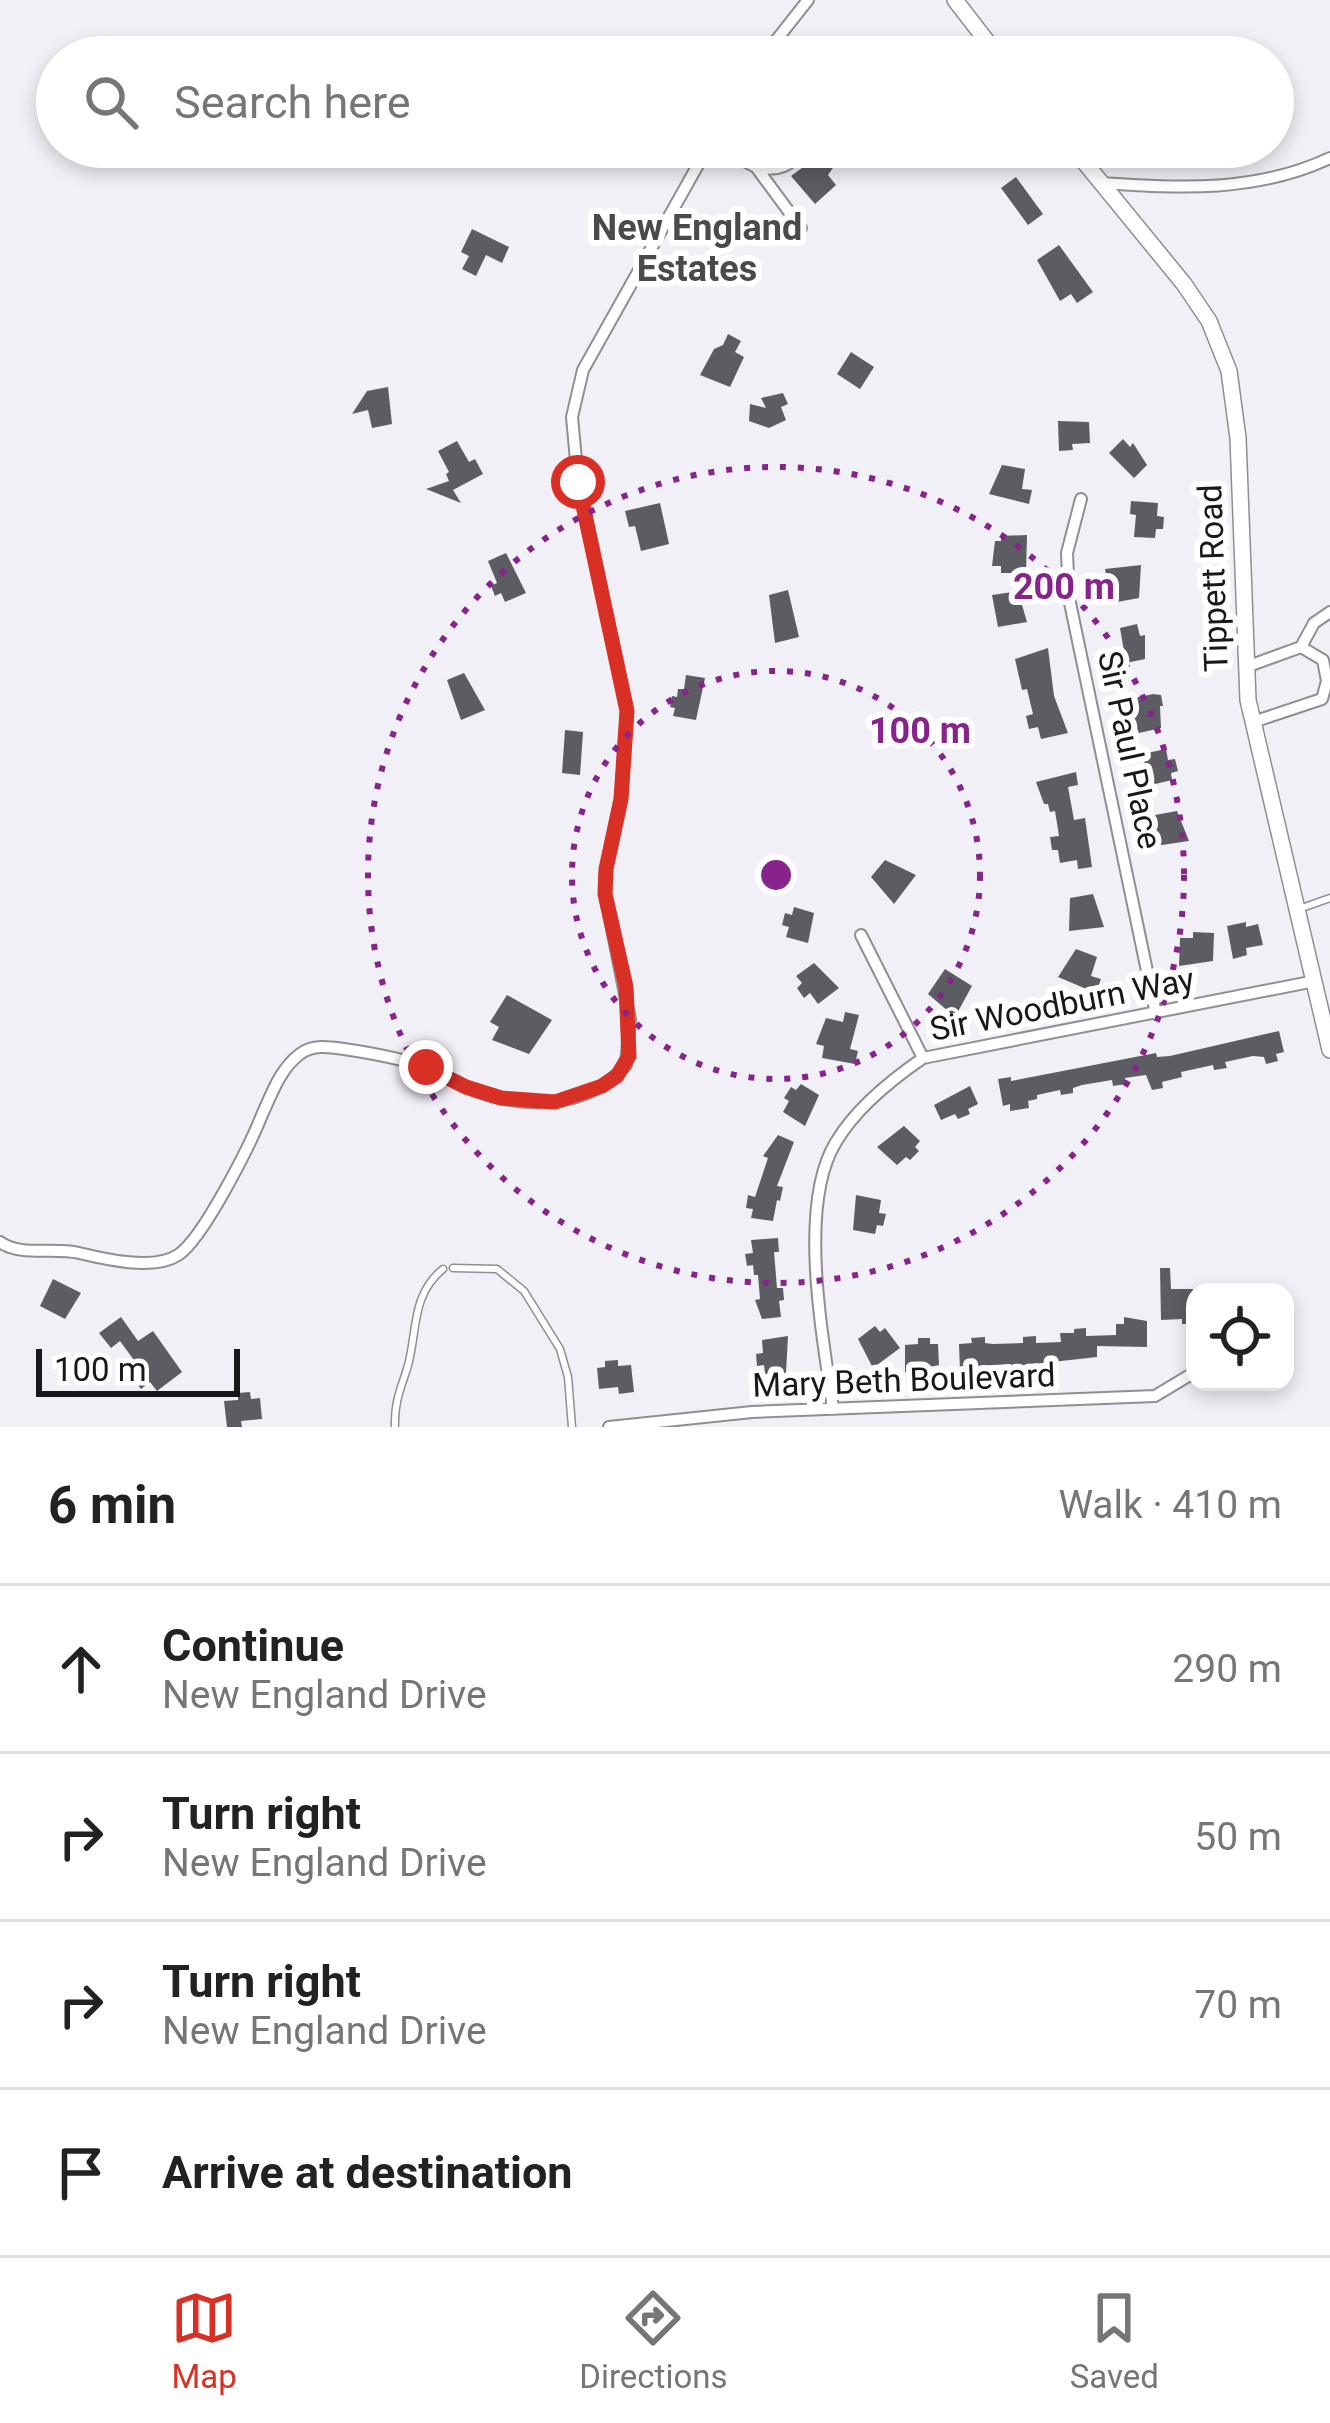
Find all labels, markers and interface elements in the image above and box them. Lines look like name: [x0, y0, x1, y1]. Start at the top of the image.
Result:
search box: [36, 36, 1294, 168]
icon: search: [78, 69, 144, 135]
text: Search here: [174, 76, 411, 129]
district label: New England Estates: [592, 207, 802, 290]
route start: [551, 455, 605, 509]
street label: Tippett Road: [1190, 483, 1236, 673]
text: 200 m: [1013, 566, 1115, 608]
street label: Sir Paul Place: [1090, 647, 1170, 853]
text: 100 m: [869, 710, 971, 752]
centre of rings: [755, 854, 797, 896]
street label: Sir Woodburn Way: [927, 959, 1198, 1049]
route end: [399, 1040, 453, 1094]
map controls: [1186, 1283, 1294, 1391]
button: locate: [1186, 1283, 1294, 1391]
scale bar: [36, 1343, 240, 1396]
text: 100 m: [54, 1350, 147, 1389]
street label: Mary Beth Boulevard: [752, 1355, 1056, 1405]
text: 6 min: [48, 1476, 176, 1535]
text: Walk · 410 m: [1058, 1482, 1282, 1528]
text: Continue: [162, 1619, 344, 1672]
icon: ahead: [48, 1636, 114, 1702]
text: 290 m: [1172, 1646, 1282, 1692]
text: New England Drive: [162, 1672, 487, 1718]
text: Turn right: [162, 1787, 361, 1840]
icon: right: [48, 1804, 114, 1870]
text: 50 m: [1194, 1814, 1282, 1860]
text: New England Drive: [162, 1840, 487, 1886]
text: Turn right: [162, 1955, 361, 2008]
icon: right: [48, 1972, 114, 2038]
text: 70 m: [1194, 1982, 1282, 2028]
text: New England Drive: [162, 2008, 487, 2054]
icon: arrive: [48, 2140, 114, 2206]
text: Arrive at destination: [162, 2146, 573, 2199]
tab: Map: [171, 2285, 237, 2396]
tab: Directions: [579, 2285, 728, 2396]
tab: Saved: [1070, 2285, 1159, 2396]

